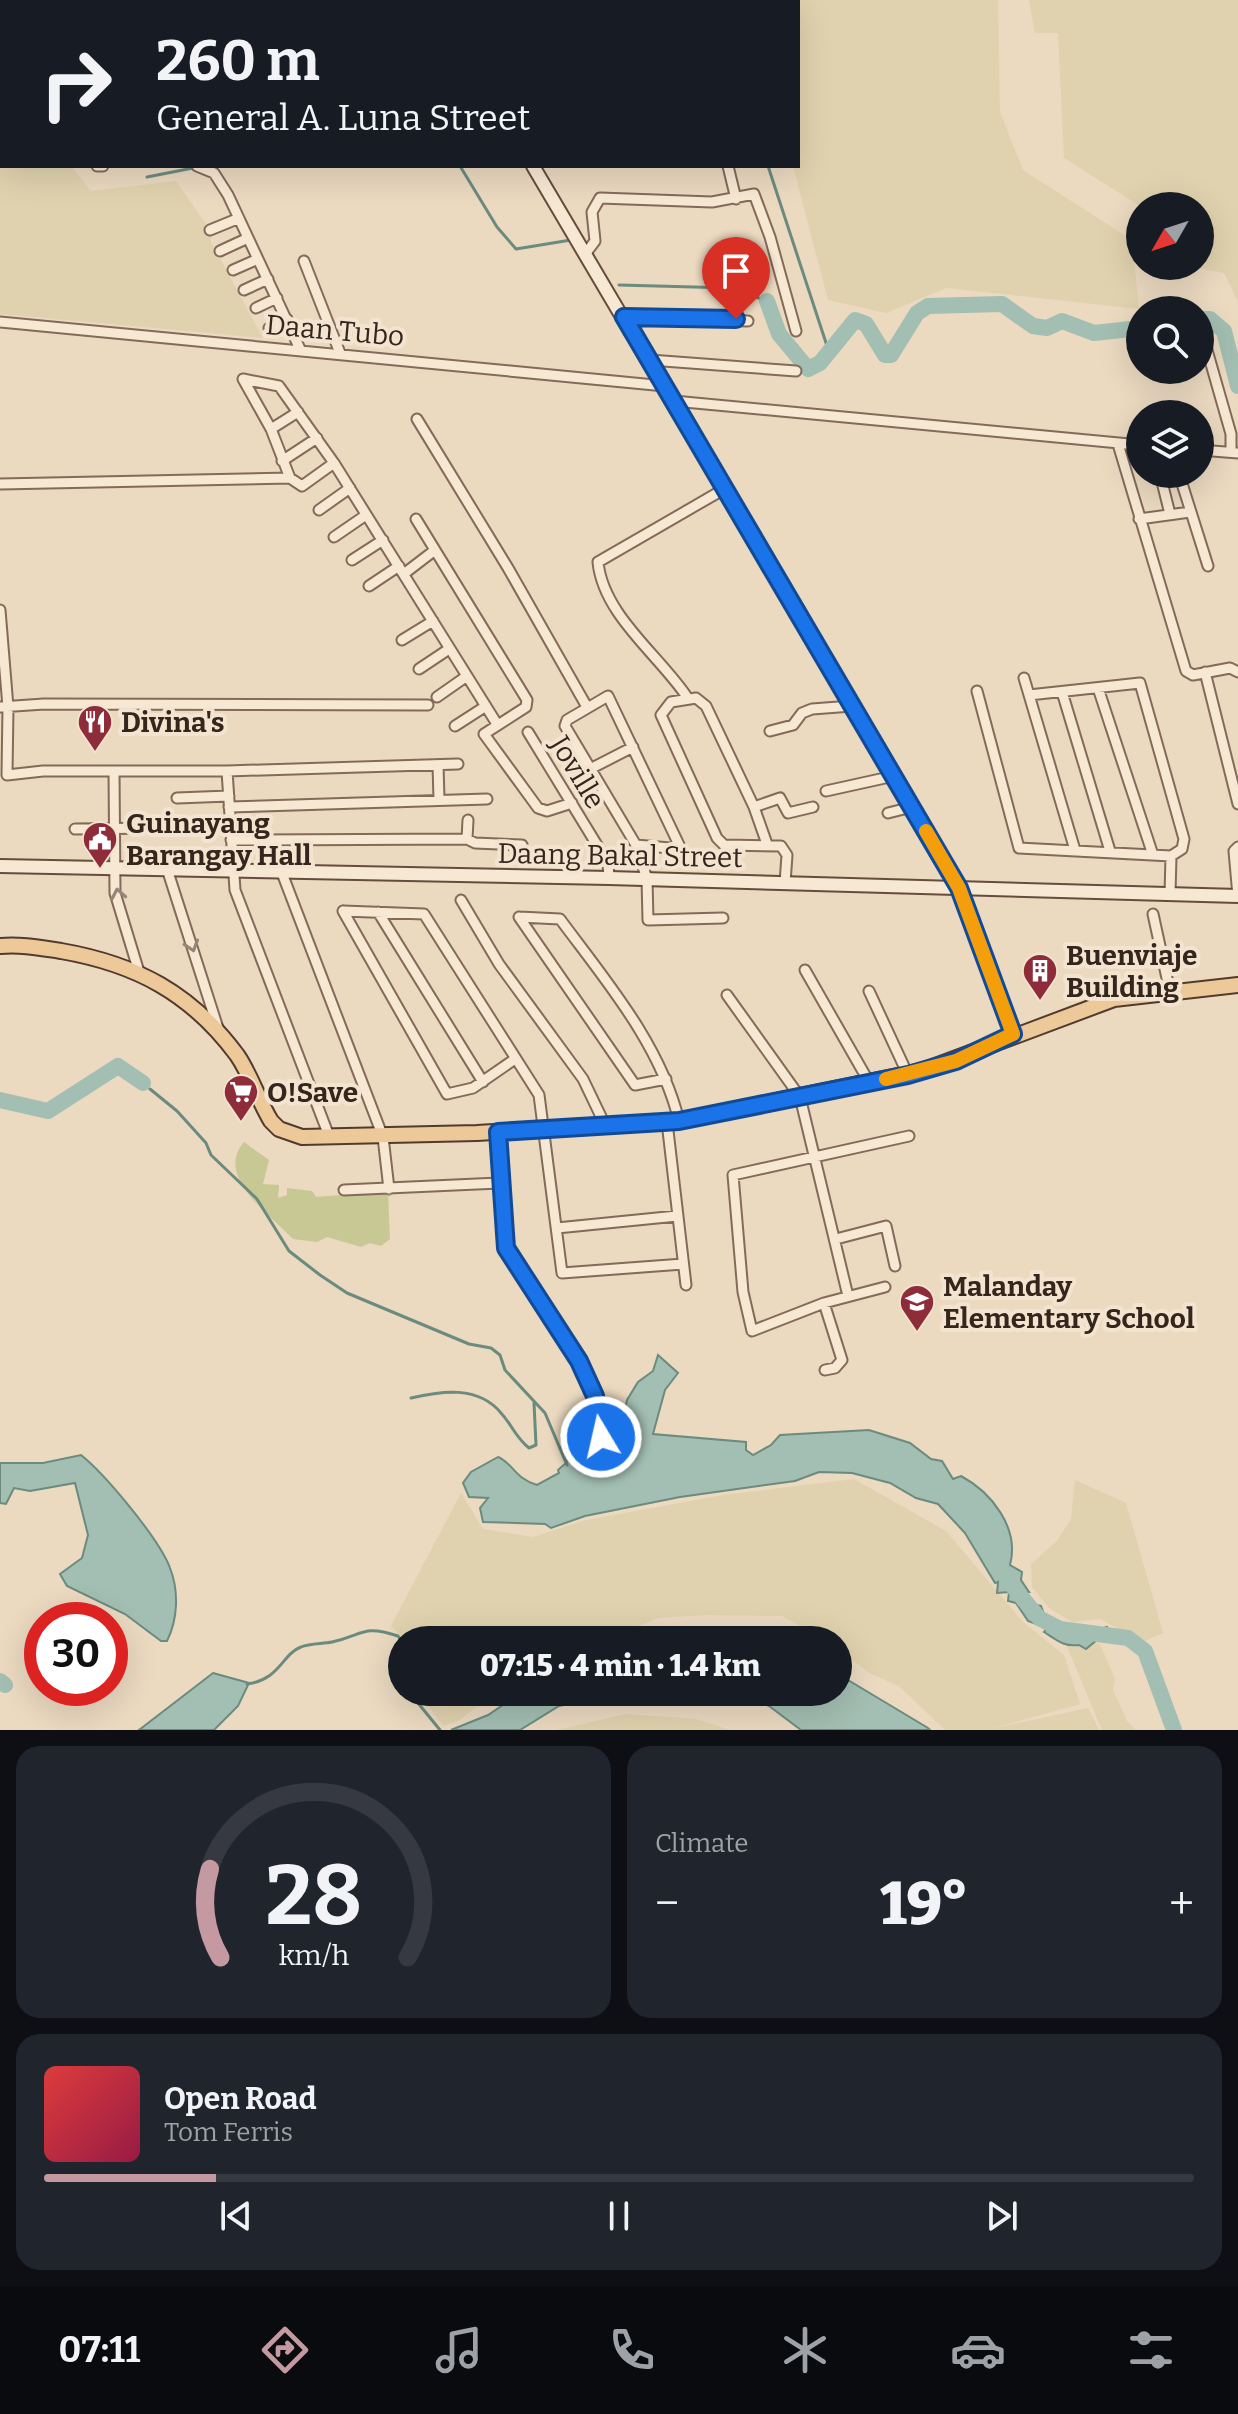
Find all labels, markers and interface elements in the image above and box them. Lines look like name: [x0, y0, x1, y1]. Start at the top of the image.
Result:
text: 260 m: [156, 28, 320, 95]
icon: right: [24, 32, 128, 136]
text: General A. Luna Street: [156, 96, 530, 140]
north arrow: [1126, 192, 1214, 280]
map controls: [1126, 192, 1214, 488]
pin: [702, 237, 770, 319]
icon: arrive: [714, 249, 758, 293]
button: search: [1126, 296, 1214, 384]
street label: Daan Tubo: [264, 308, 406, 353]
button: layers: [1126, 400, 1214, 488]
restaurant icon: Divina's: [76, 703, 114, 753]
place label: Divina's: [121, 706, 225, 739]
street label: Joville: [543, 729, 612, 815]
place label: Guinayang Barangay Hall: [126, 807, 312, 872]
public building icon: Guinayang Barangay Hall: [81, 820, 119, 870]
street label: Daang Bakal Street: [497, 837, 743, 874]
one-way arrow: [110, 887, 127, 900]
one-way arrow: [183, 938, 199, 952]
place label: Buenviaje Building: [1066, 939, 1197, 1004]
building icon: Buenviaje Building: [1021, 952, 1059, 1002]
supermarket icon: O!Save: [222, 1073, 260, 1123]
place label: O!Save: [267, 1076, 358, 1109]
place label: Malanday Elementary School: [943, 1270, 1195, 1335]
school or university icon: Malanday Elementary School: [898, 1283, 936, 1333]
position arrow: [559, 1395, 643, 1479]
speed limit sign: 30: [24, 1602, 128, 1706]
text: 07:15 · 4 min · 1.4 km: [480, 1648, 760, 1684]
text: Climate: [655, 1828, 749, 1859]
text: 28: [265, 1846, 362, 1946]
text: 19°: [880, 1868, 968, 1940]
text: −: [655, 1877, 679, 1930]
text: +: [1169, 1877, 1194, 1930]
text: km/h: [278, 1938, 349, 1973]
text: Open Road: [164, 2081, 317, 2117]
text: Tom Ferris: [164, 2117, 293, 2148]
icon: previous: [214, 2194, 258, 2238]
icon: pause: [597, 2194, 641, 2238]
icon: next: [980, 2194, 1024, 2238]
icon: directions: [257, 2322, 313, 2378]
icon: music: [431, 2322, 487, 2378]
icon: phone: [604, 2322, 660, 2378]
icon: climate: [777, 2322, 833, 2378]
icon: car: [950, 2322, 1006, 2378]
icon: filters: [1123, 2322, 1179, 2378]
text: 07:11: [59, 2328, 140, 2372]

